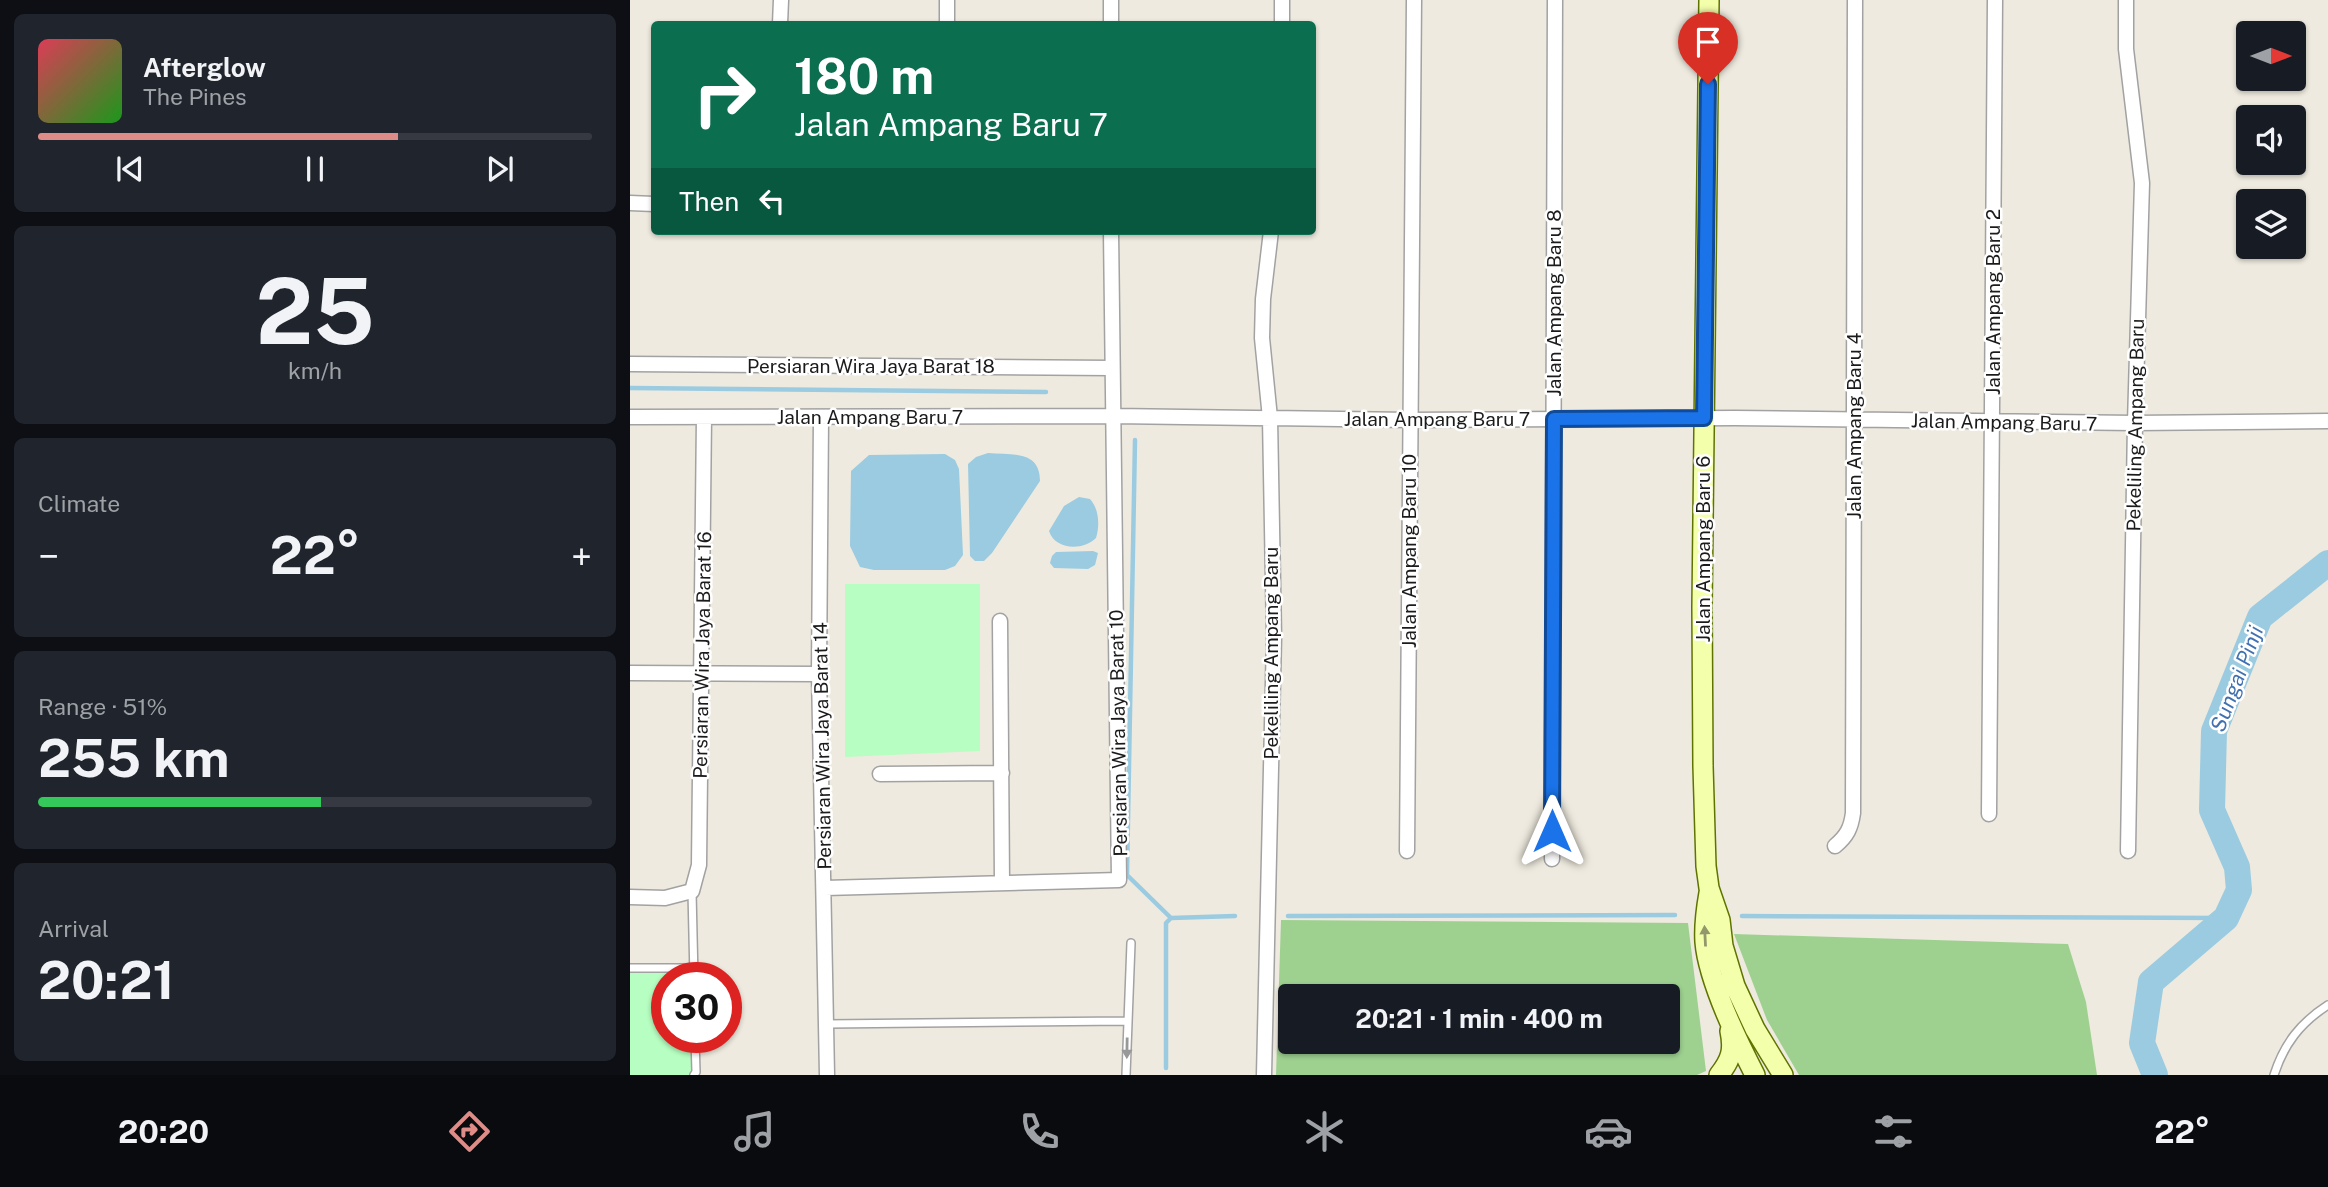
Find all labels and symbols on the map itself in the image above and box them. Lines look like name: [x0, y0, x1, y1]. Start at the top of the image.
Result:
pin: [1678, 12.0, 1738, 84]
north arrow: [2236, 21, 2306, 91]
street label: Jalan Ampang Baru 8: [1543, 209, 1565, 397]
street label: Jalan Ampang Baru 2: [1982, 209, 2004, 395]
street label: Pekeliling Ampang Baru: [2122, 318, 2148, 532]
street label: Jalan Ampang Baru 4: [1843, 332, 1865, 519]
street label: Persiaran Wira Jaya Barat 18: [747, 355, 995, 377]
street label: Jalan Ampang Baru 7: [777, 406, 963, 428]
street label: Jalan Ampang Baru 7: [1344, 408, 1530, 430]
street label: Jalan Ampang Baru 7: [1911, 409, 2097, 435]
street label: Jalan Ampang Baru 10: [1398, 454, 1420, 648]
street label: Jalan Ampang Baru 6: [1692, 456, 1714, 642]
street label: Persiaran Wira Jaya Barat 16: [689, 531, 715, 779]
street label: Pekeliling Ampang Baru: [1260, 547, 1282, 759]
street label: Persiaran Wira Jaya Barat 10: [1105, 609, 1131, 857]
street label: Persiaran Wira Jaya Barat 14: [809, 622, 835, 870]
water label: Sungai Pinji: [2205, 622, 2268, 735]
position arrow: [1515, 794, 1589, 868]
one-way arrow: [1700, 925, 1711, 947]
speed limit sign: 30: [651, 962, 742, 1053]
one-way arrow: [1121, 1037, 1133, 1059]

